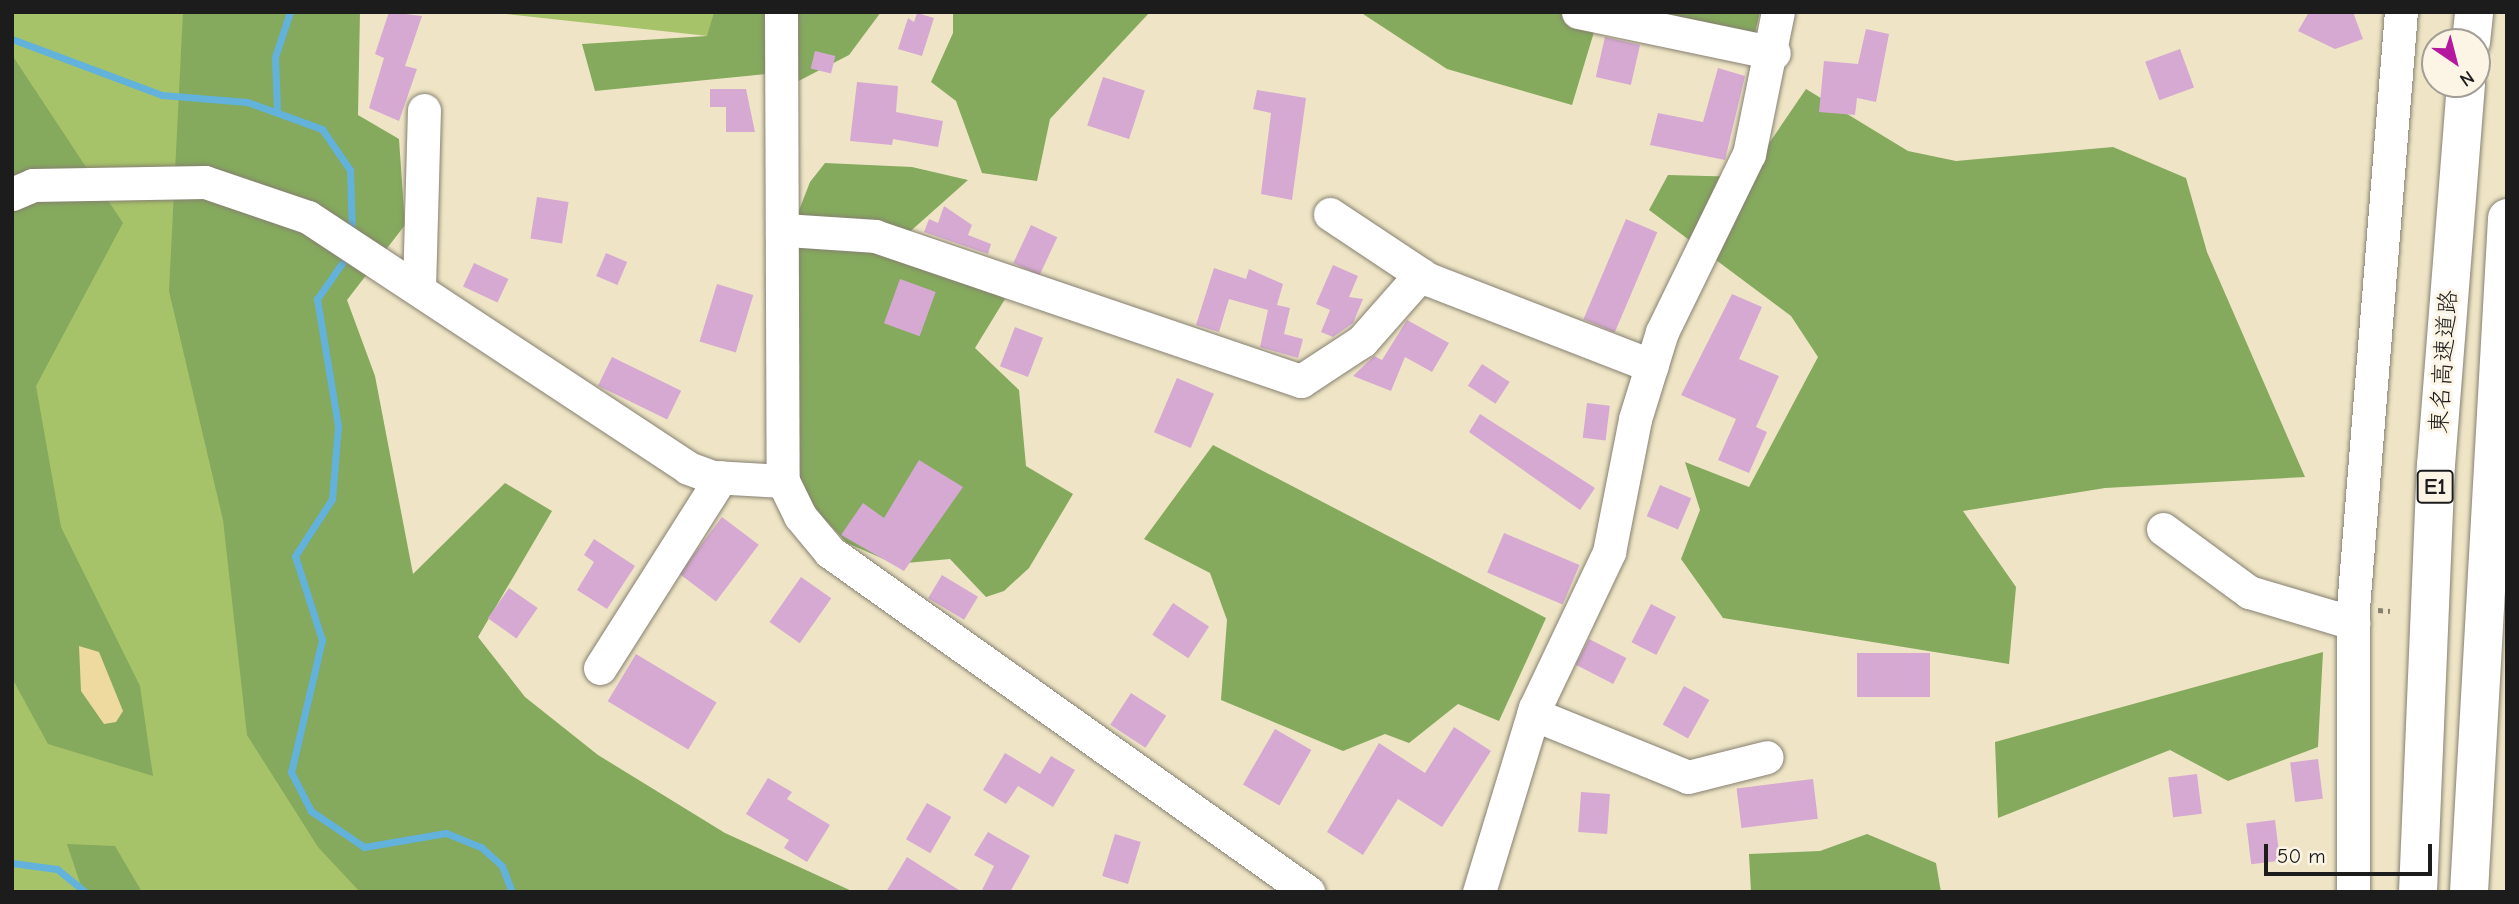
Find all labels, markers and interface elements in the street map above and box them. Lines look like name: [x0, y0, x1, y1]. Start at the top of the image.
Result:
north arrow: [2421, 28, 2491, 98]
text: N: [2456, 66, 2478, 91]
street label: 東名高速道路: [2425, 289, 2463, 435]
road number: E1: [2416, 467, 2454, 506]
scale bar: [2267, 830, 2435, 874]
text: 50 m: [2277, 844, 2326, 868]

